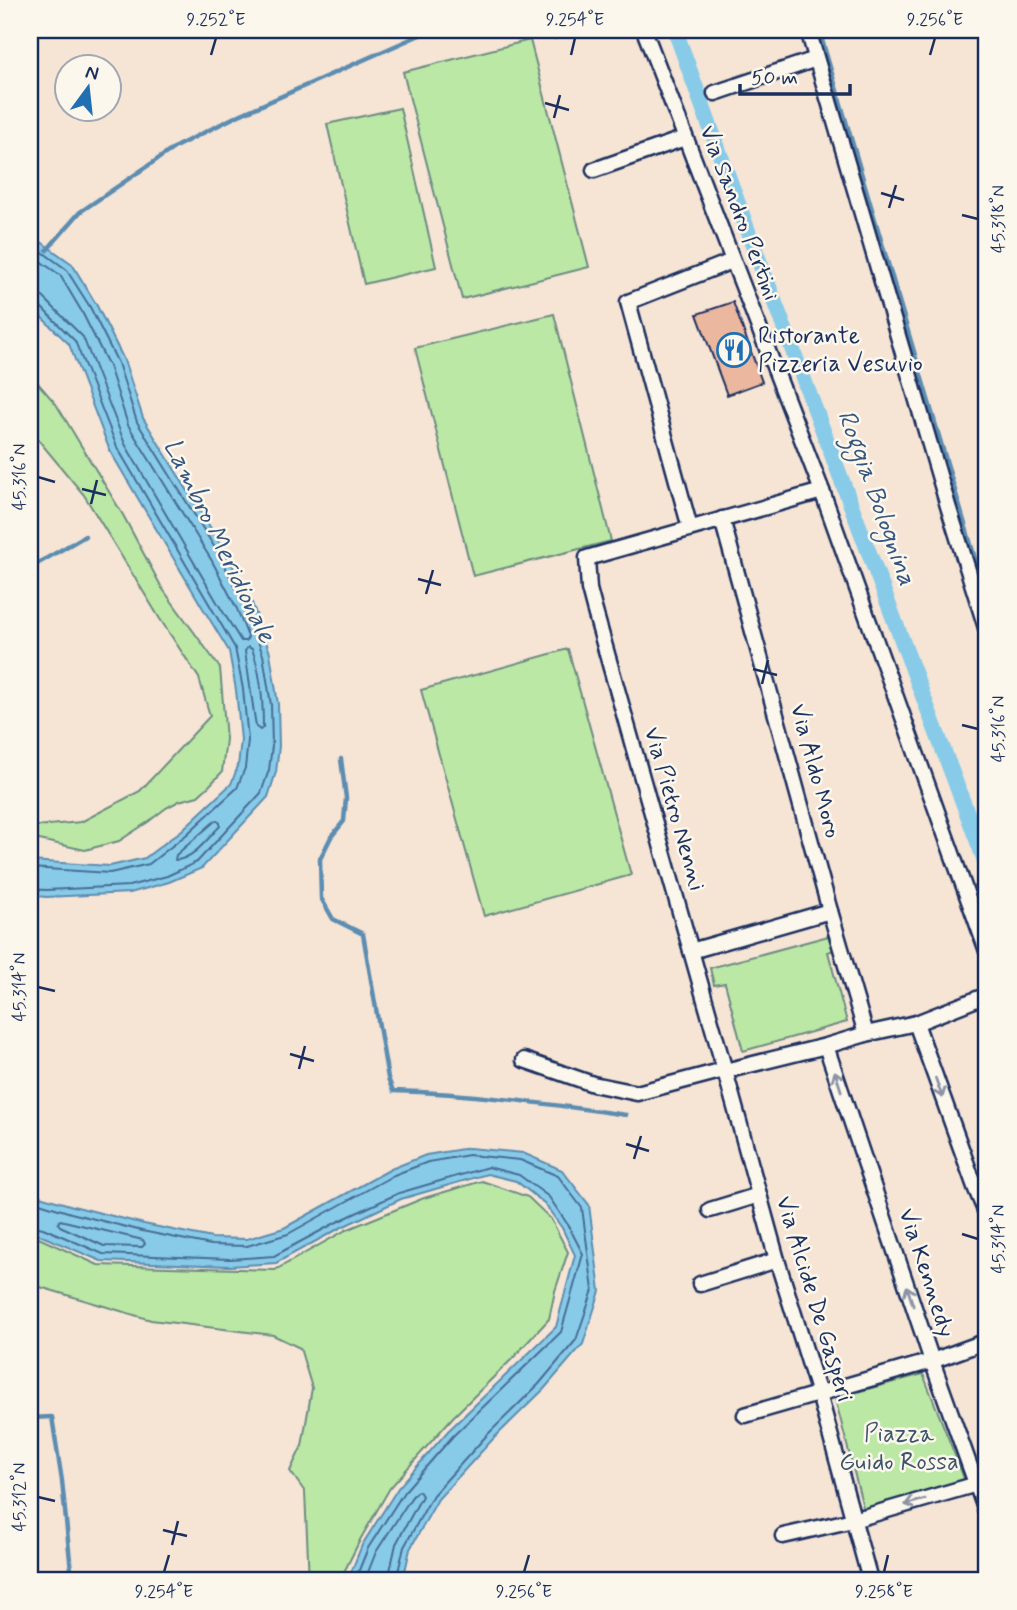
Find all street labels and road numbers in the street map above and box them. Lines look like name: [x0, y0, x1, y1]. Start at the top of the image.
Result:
street label: Via Sandro Pertini: [691, 121, 787, 305]
street label: Via Aldo Moro: [782, 700, 848, 842]
street label: Via Pietro Nenni: [636, 723, 712, 895]
street label: Via Alcide De Gasperi: [768, 1192, 860, 1406]
street label: Via Kennedy: [891, 1204, 961, 1342]

